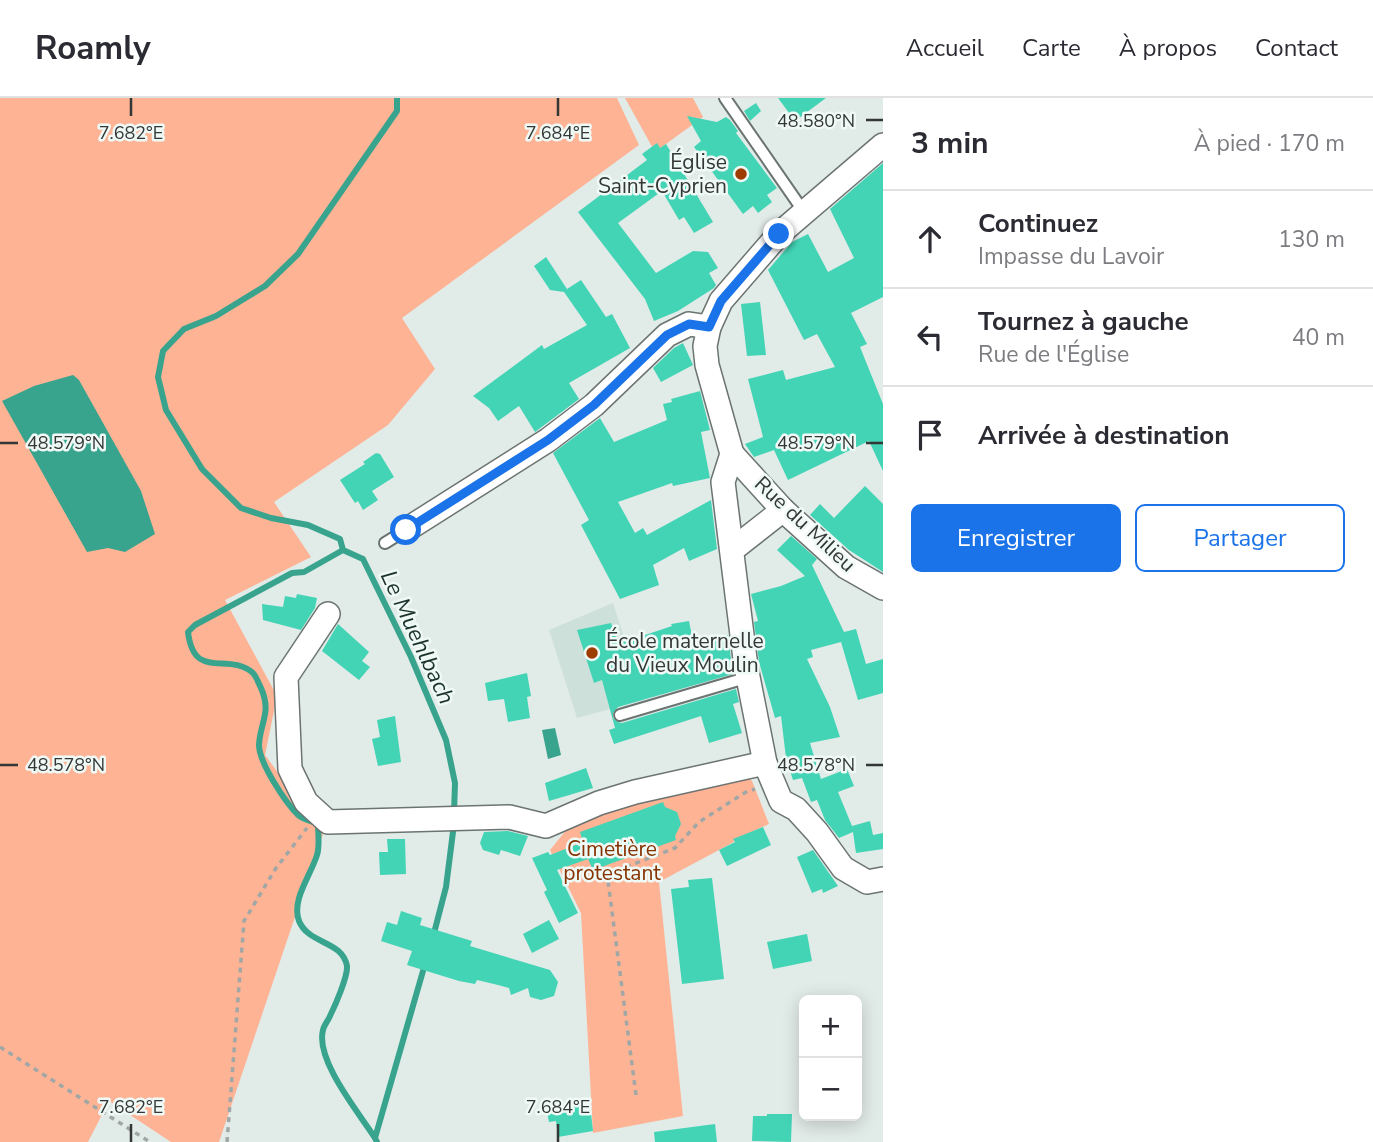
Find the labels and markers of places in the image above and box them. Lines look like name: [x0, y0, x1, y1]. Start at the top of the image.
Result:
place label: Église Saint-Cyprien: [598, 148, 727, 200]
marker: Église Saint-Cyprien: [733, 166, 749, 182]
place label: École maternelle du Vieux Moulin: [606, 627, 764, 679]
marker: École maternelle du Vieux Moulin: [584, 645, 600, 661]

